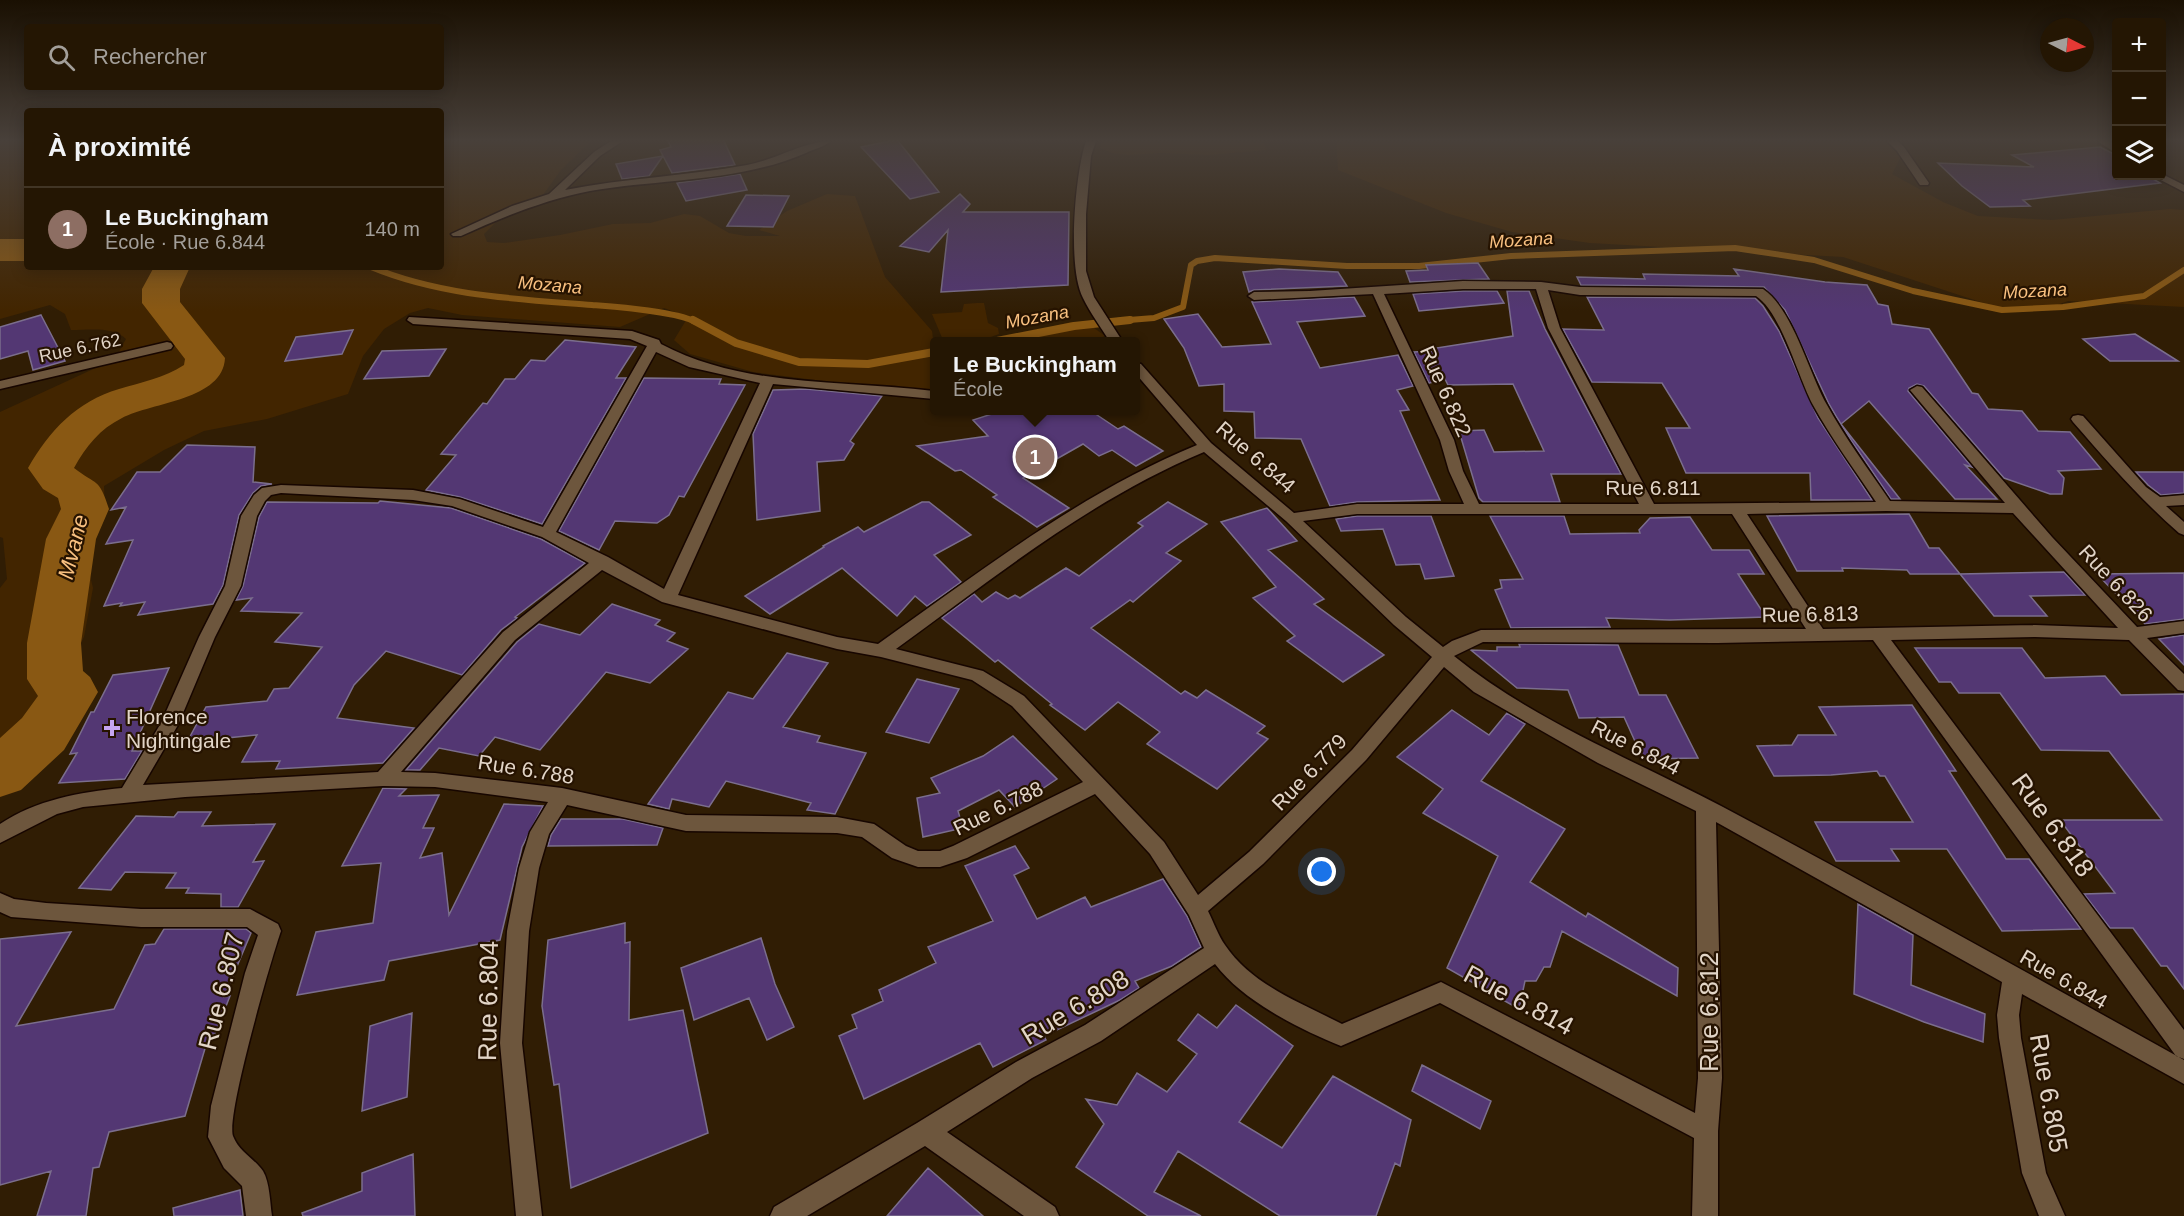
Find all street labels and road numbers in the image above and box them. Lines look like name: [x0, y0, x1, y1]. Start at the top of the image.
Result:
street label: Rue 6.762: [37, 330, 123, 366]
street label: Rue 6.822: [1416, 342, 1476, 440]
street label: Rue 6.844: [1212, 417, 1300, 498]
street label: Rue 6.811: [1605, 476, 1701, 499]
street label: Rue 6.826: [2075, 540, 2157, 626]
street label: Rue 6.813: [1761, 602, 1859, 626]
street label: Rue 6.844: [1588, 715, 1685, 779]
street label: Rue 6.779: [1267, 729, 1351, 815]
street label: Rue 6.788: [476, 750, 576, 788]
street label: Rue 6.818: [2006, 768, 2100, 882]
street label: Rue 6.788: [949, 776, 1047, 840]
street label: Rue 6.807: [192, 929, 250, 1053]
street label: Rue 6.804: [472, 941, 504, 1061]
street label: Rue 6.844: [2016, 945, 2112, 1013]
street label: Rue 6.812: [1694, 952, 1724, 1072]
street label: Rue 6.814: [1459, 959, 1579, 1041]
street label: Rue 6.808: [1016, 963, 1134, 1051]
street label: Rue 6.805: [2024, 1031, 2074, 1155]

